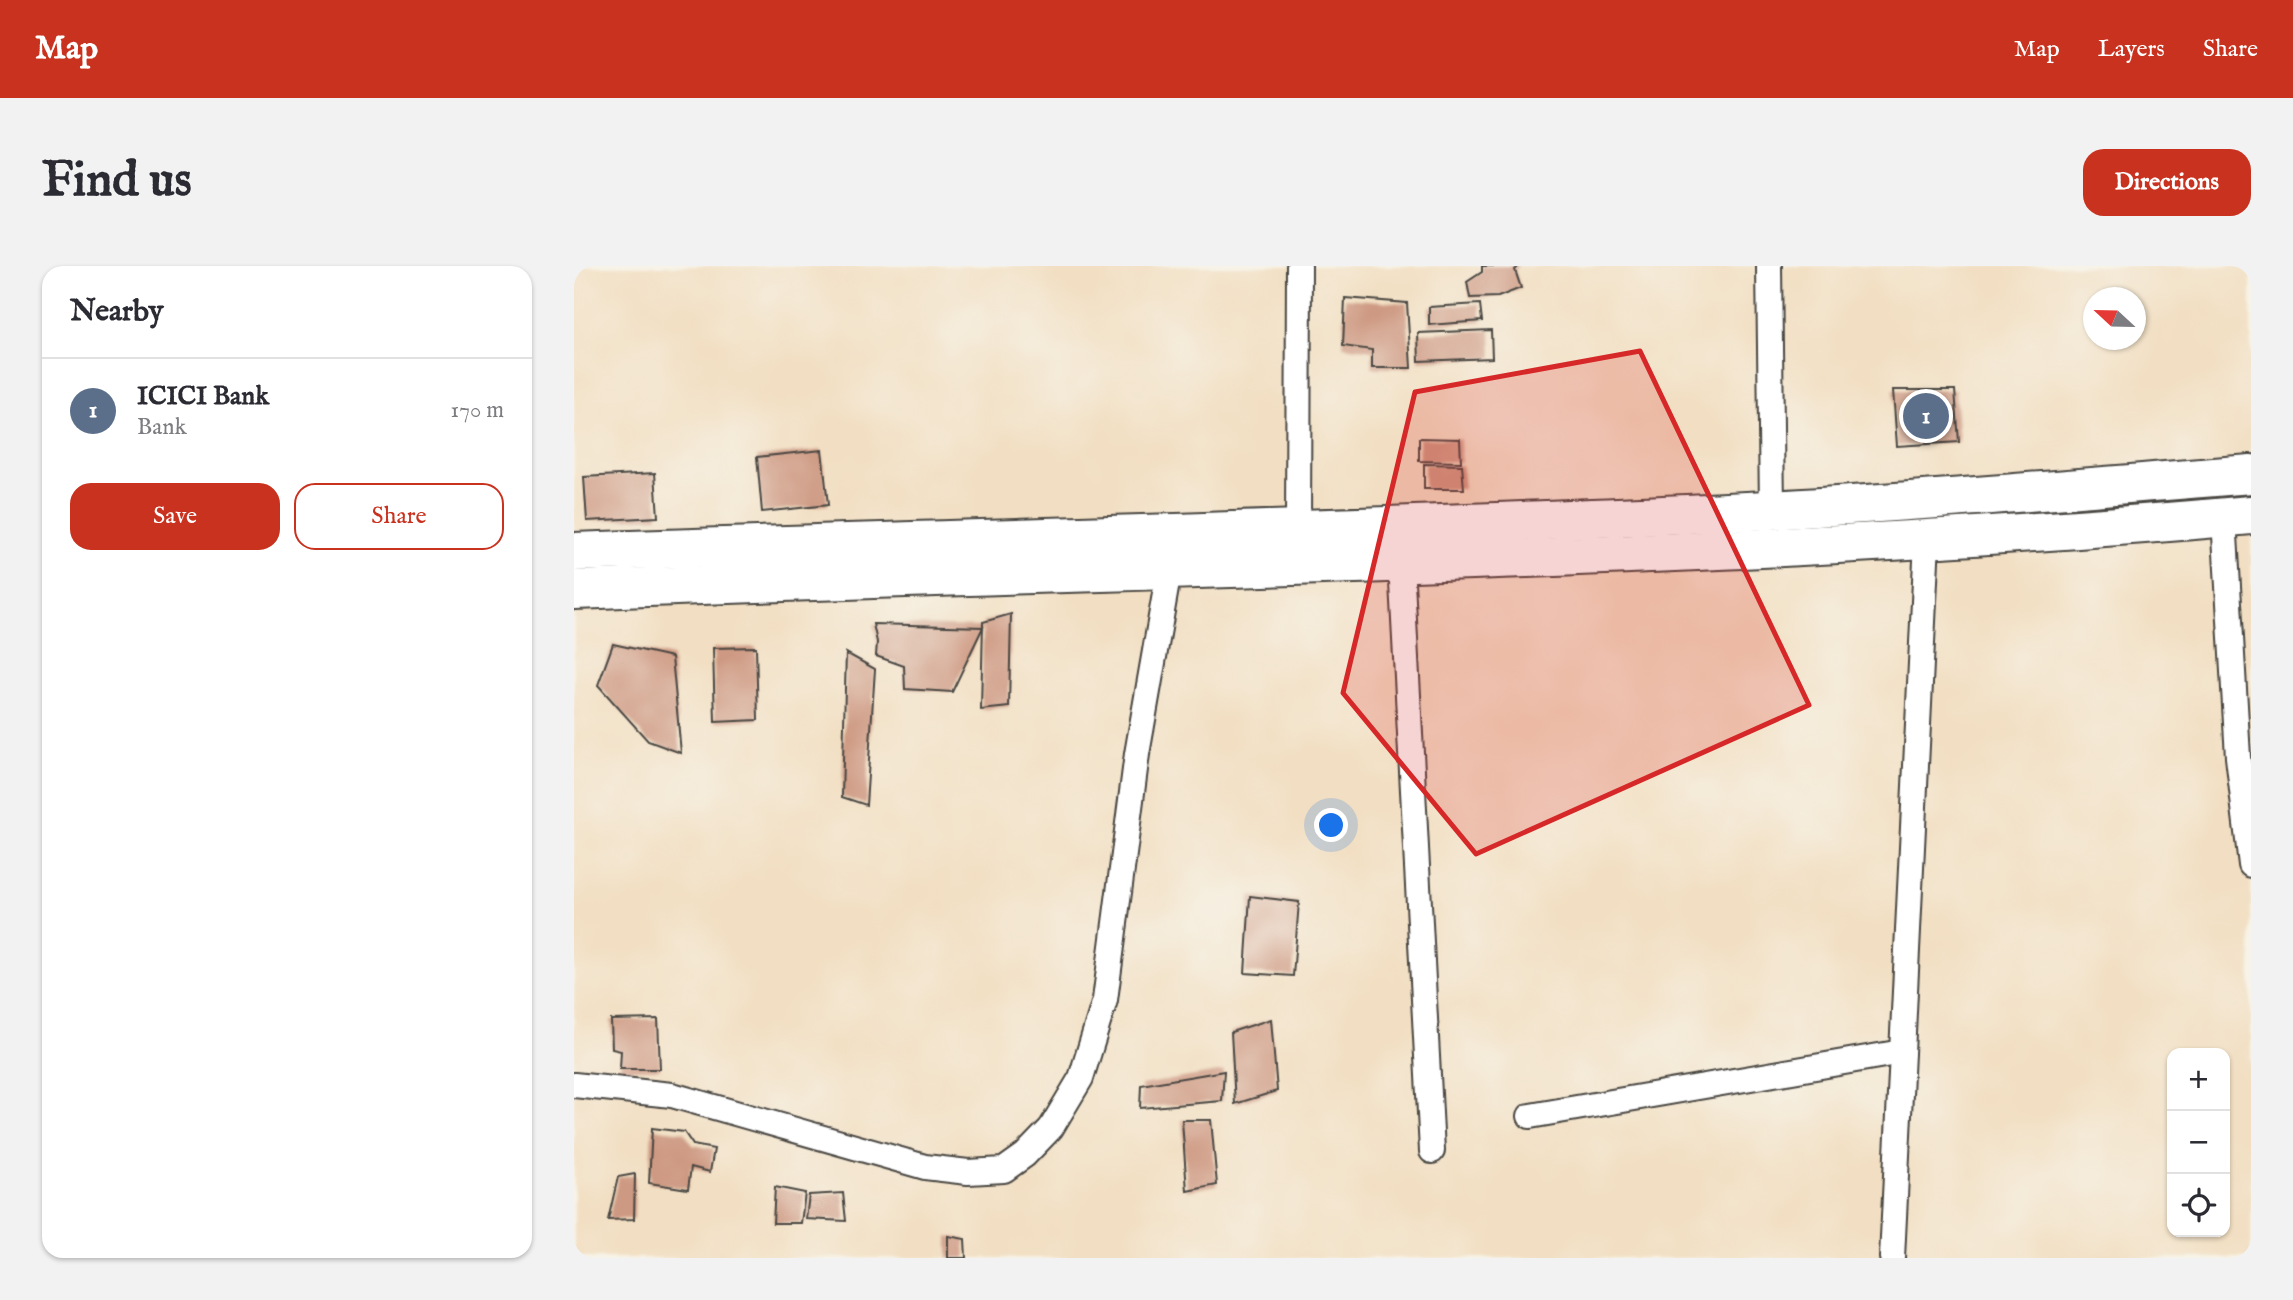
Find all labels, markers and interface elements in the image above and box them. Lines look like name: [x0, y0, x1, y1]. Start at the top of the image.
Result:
text: Map: [35, 28, 98, 70]
text: Map: [2014, 34, 2060, 65]
text: Layers: [2098, 34, 2165, 65]
text: Share: [2203, 34, 2258, 65]
button: Directions: [2083, 149, 2251, 216]
text: Find us: [42, 151, 192, 213]
north arrow: [2083, 287, 2146, 350]
text: Nearby: [70, 293, 163, 331]
text: ICICI Bank: [137, 380, 269, 413]
pin: 1: [1903, 390, 1949, 442]
text: 1: [89, 396, 97, 425]
text: 170 m: [451, 396, 504, 425]
text: Bank: [137, 413, 187, 442]
button: Save: [70, 483, 280, 550]
button: Share: [294, 483, 504, 550]
your location: [1314, 808, 1348, 842]
map controls: [2167, 1048, 2230, 1237]
button: +: [2167, 1048, 2230, 1111]
button: −: [2167, 1111, 2230, 1174]
button: locate: [2167, 1174, 2230, 1237]

